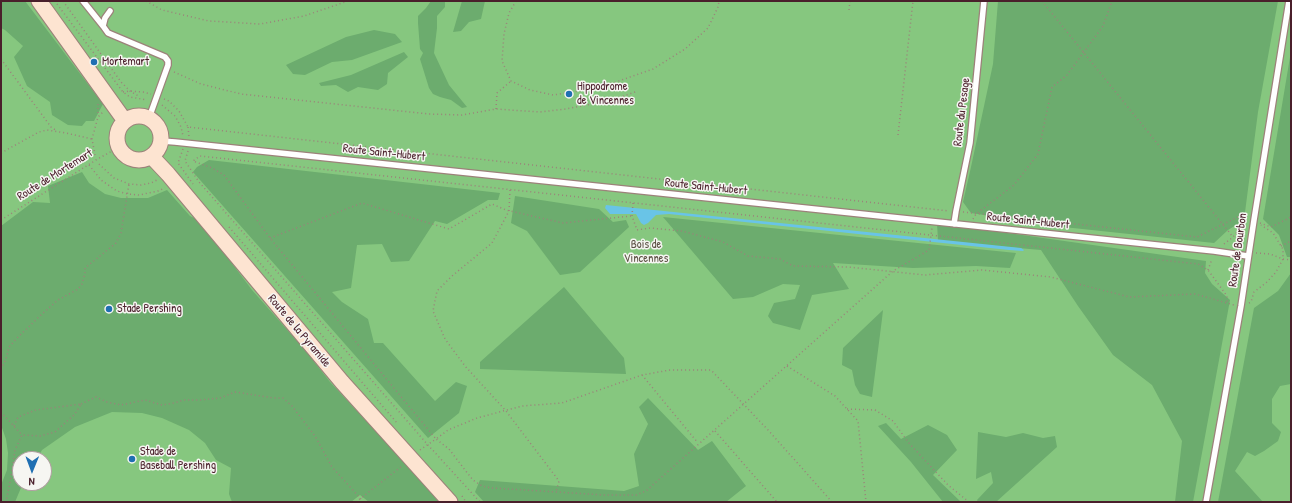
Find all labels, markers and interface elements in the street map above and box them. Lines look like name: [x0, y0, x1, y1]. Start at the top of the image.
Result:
place label: Mortemart: [102, 55, 149, 69]
marker: Mortemart: [89, 57, 99, 67]
street label: Route du Pesage: [951, 77, 973, 147]
place label: Hippodrome de Vincennes: [577, 80, 634, 108]
marker: Hippodrome de Vincennes: [564, 89, 574, 99]
street label: Route Saint-Hubert: [342, 142, 426, 164]
street label: Route de Mortemart: [15, 146, 95, 204]
street label: Route Saint-Hubert: [664, 176, 748, 198]
street label: Route Saint-Hubert: [986, 210, 1070, 232]
street label: Route de Bourbon: [1226, 212, 1250, 288]
park label: Bois de Vincennes: [624, 238, 668, 266]
street label: Route de la Pyramide: [265, 292, 333, 370]
place label: Stade Pershing: [117, 302, 182, 316]
marker: Stade Pershing: [104, 304, 114, 314]
place label: Stade de Baseball Pershing: [140, 445, 216, 473]
north arrow: [12, 451, 52, 491]
marker: Stade de Baseball Pershing: [127, 454, 137, 464]
text: N: [29, 475, 35, 489]

